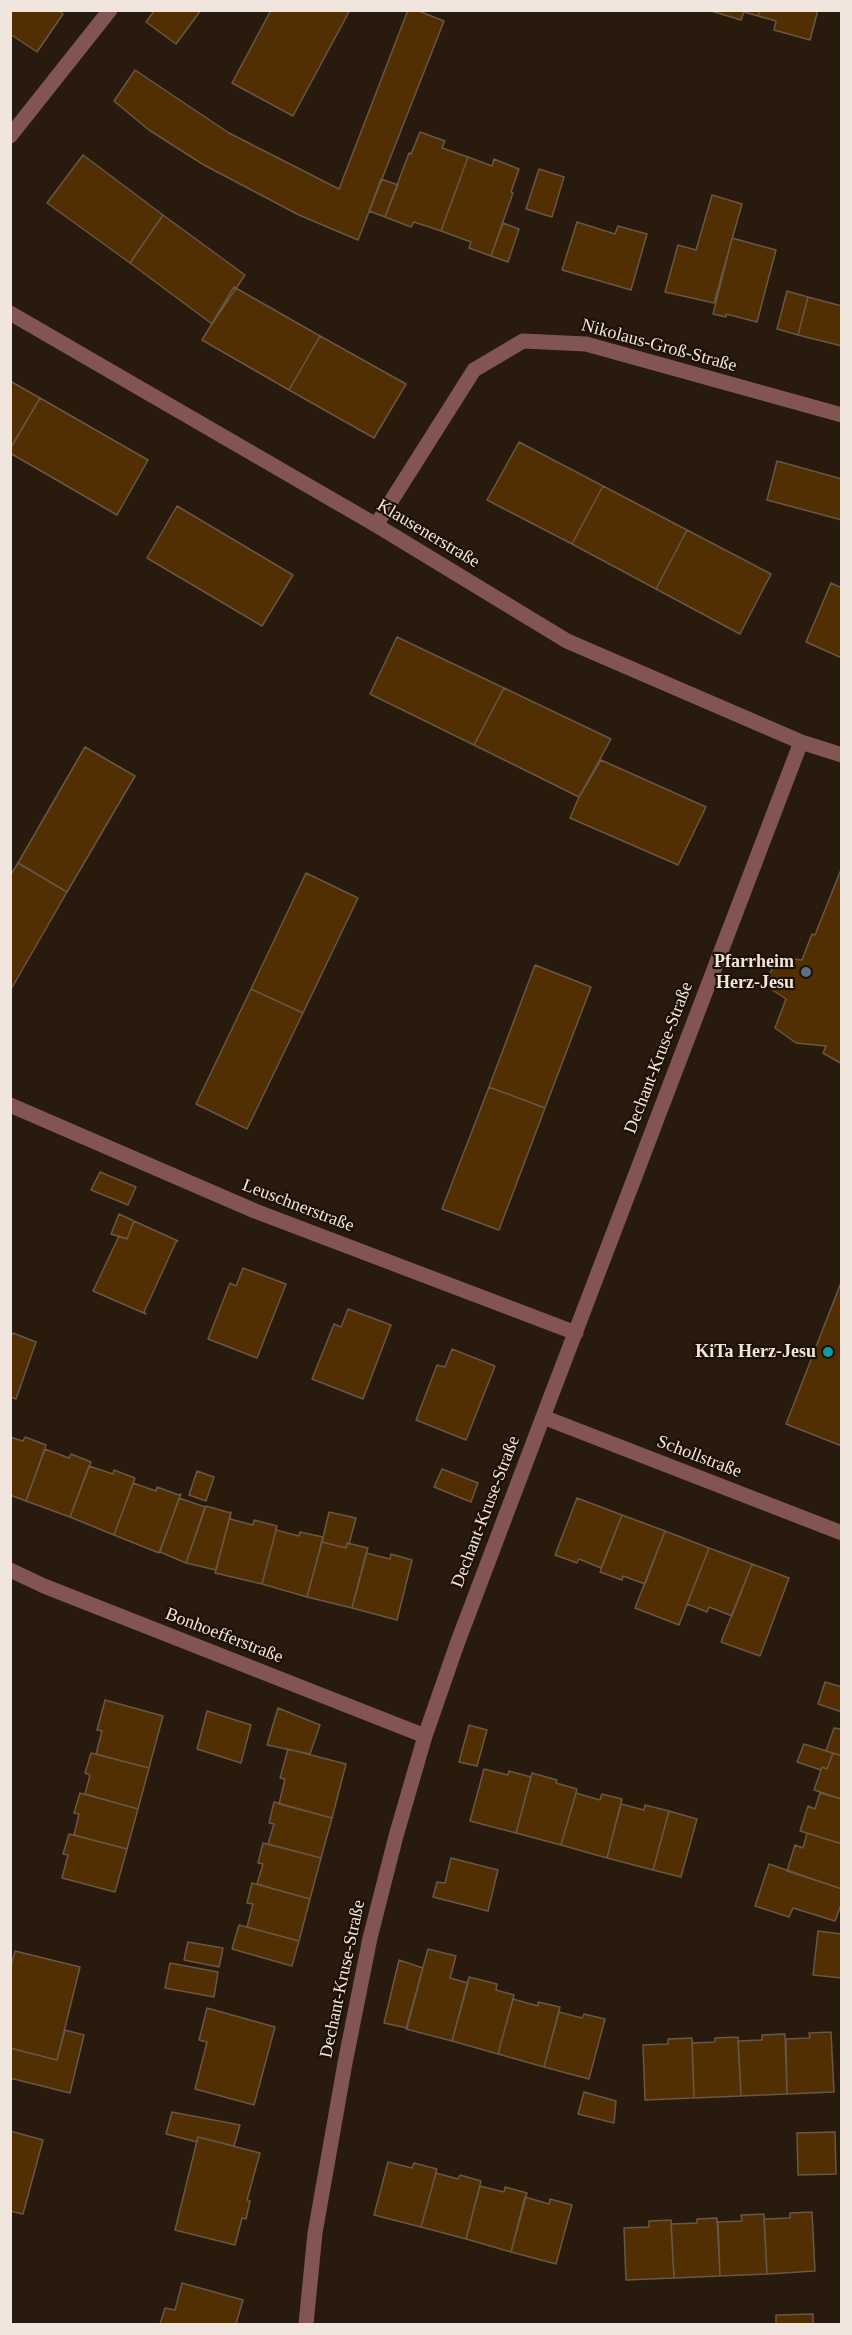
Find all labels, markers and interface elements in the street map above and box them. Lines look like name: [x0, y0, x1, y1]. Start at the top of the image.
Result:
street label: Nikolaus-Groß-Straße: [579, 315, 739, 377]
street label: Klausenerstraße: [373, 495, 483, 573]
place label: Pfarrheim Herz-Jesu: [714, 951, 794, 994]
marker: Pfarrheim Herz-Jesu: [799, 965, 813, 979]
street label: Dechant-Kruse-Straße: [620, 979, 698, 1137]
street label: Leuschnerstraße: [239, 1175, 357, 1237]
place label: KiTa Herz-Jesu: [695, 1341, 816, 1363]
marker: KiTa Herz-Jesu: [821, 1345, 835, 1359]
street label: Schollstraße: [654, 1431, 744, 1483]
street label: Dechant-Kruse-Straße: [447, 1433, 525, 1591]
street label: Bonhoefferstraße: [162, 1604, 286, 1668]
street label: Dechant-Kruse-Straße: [316, 1898, 370, 2060]

